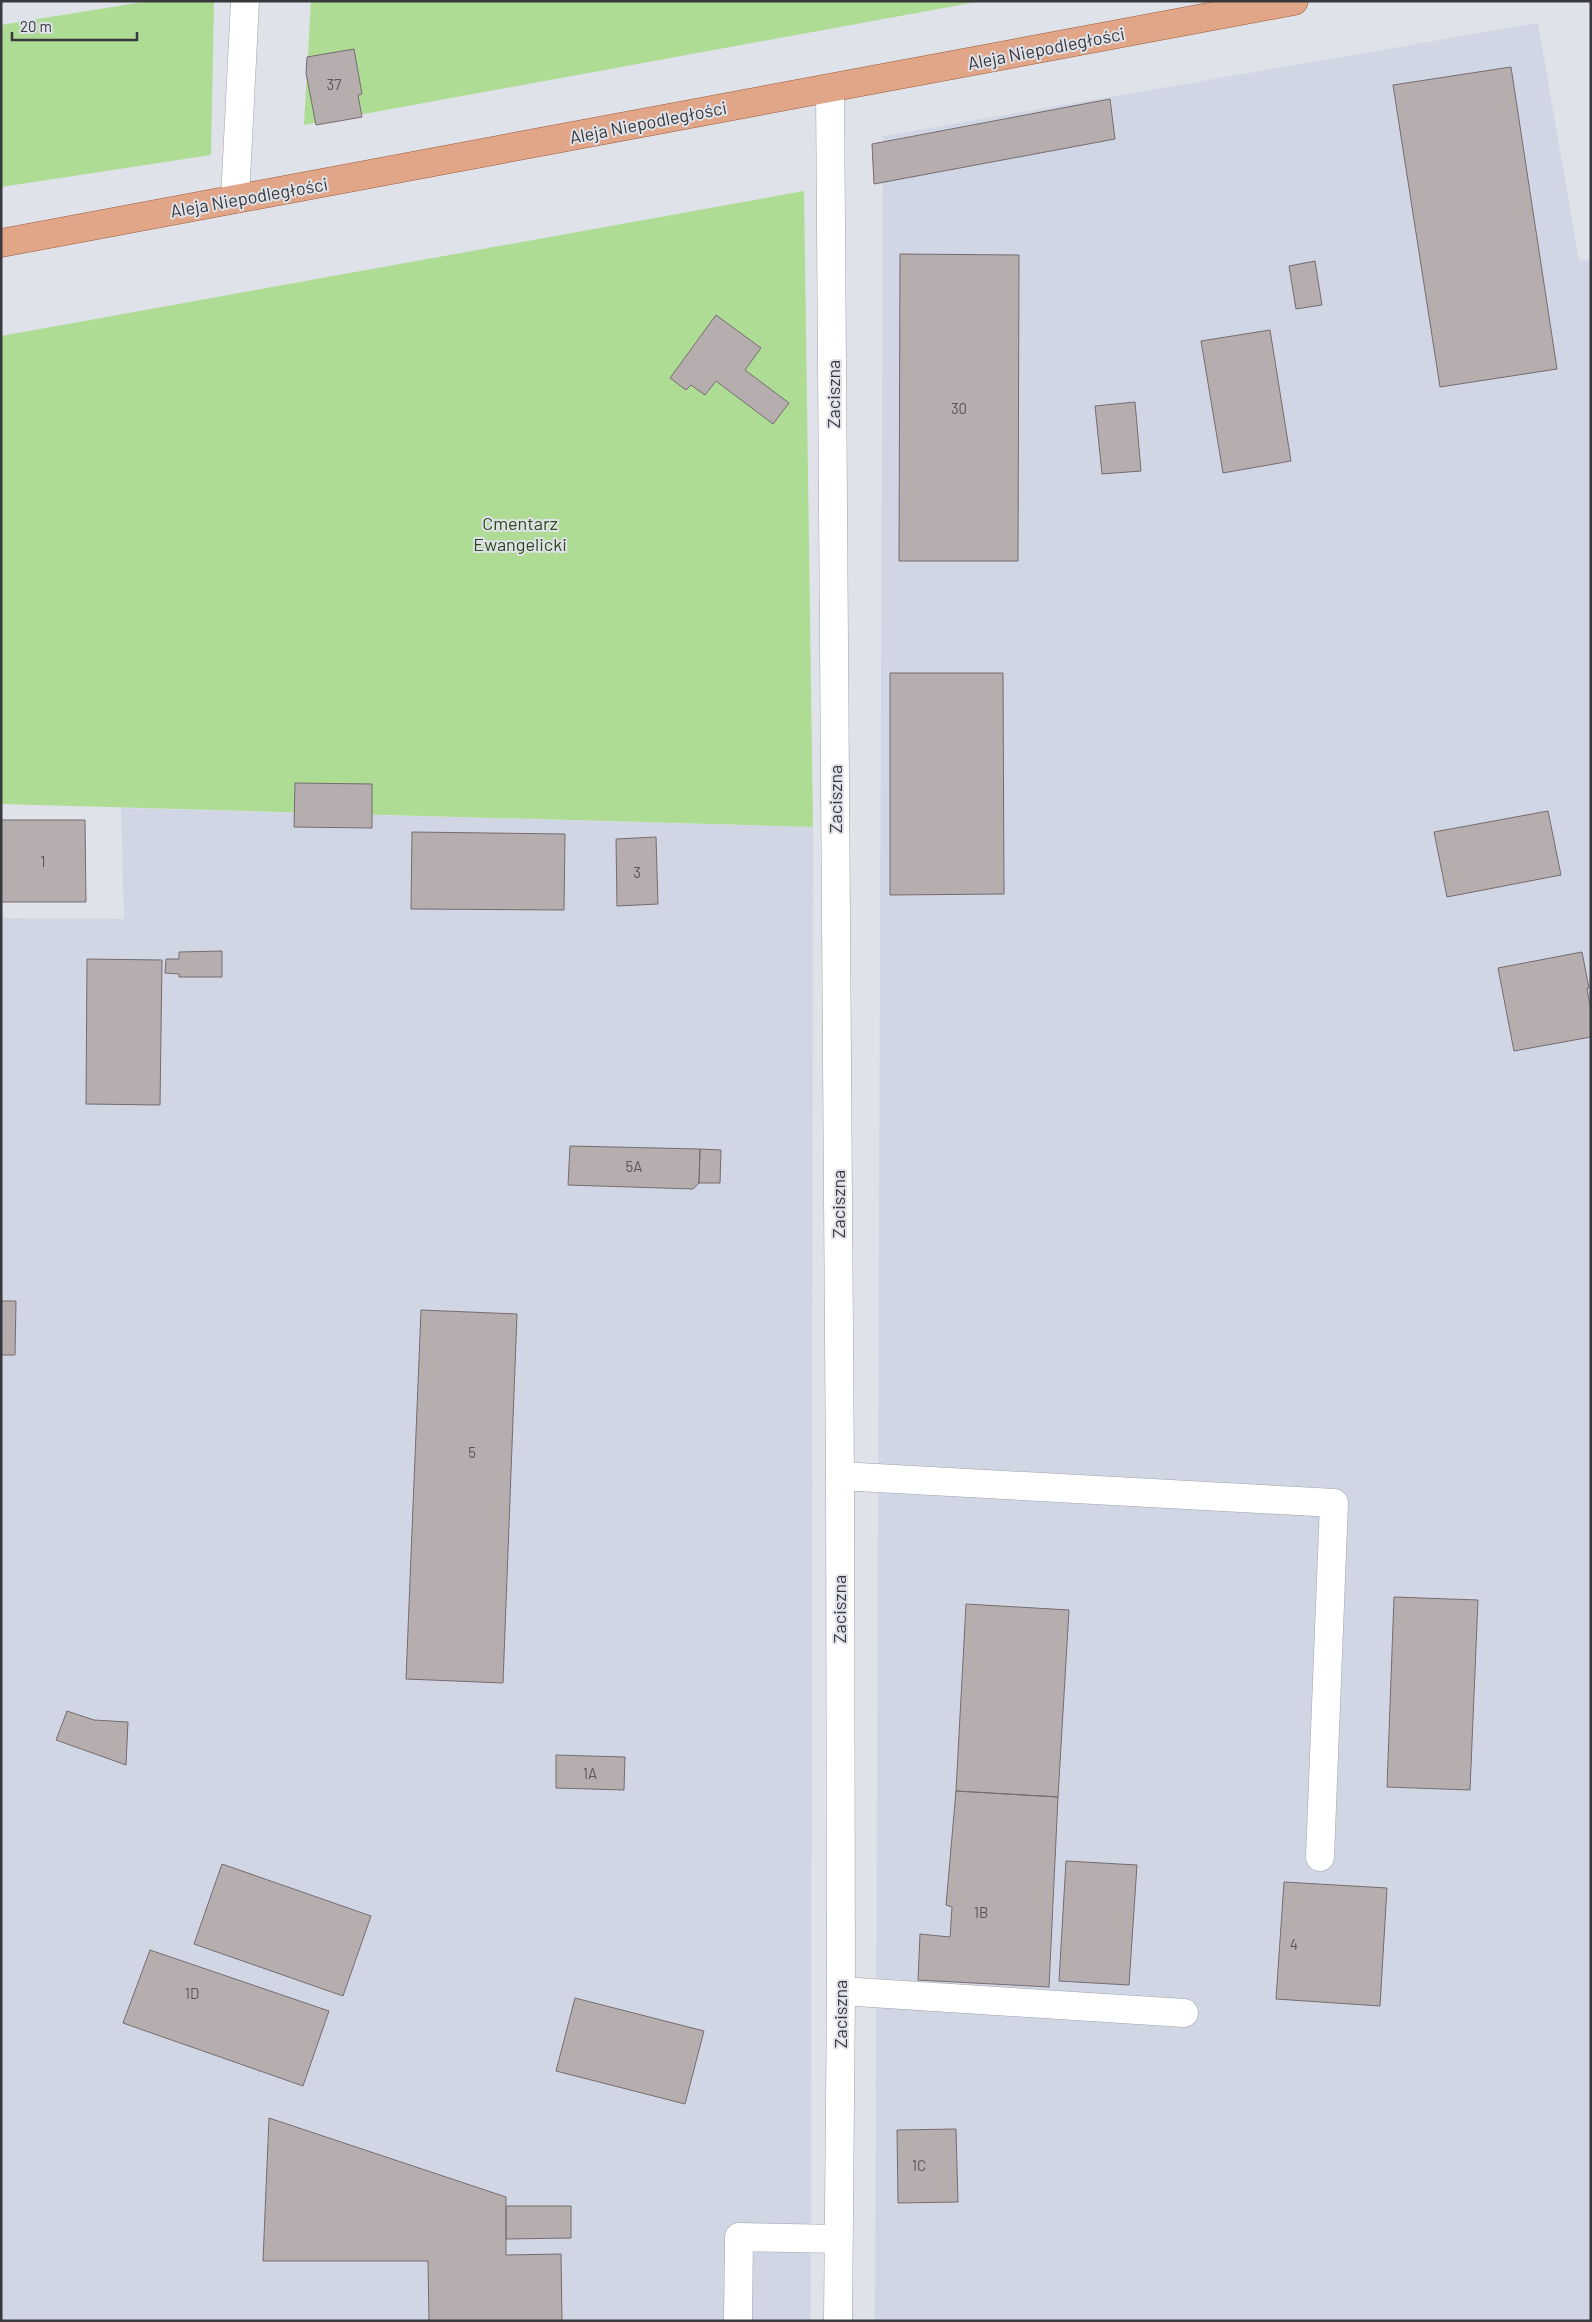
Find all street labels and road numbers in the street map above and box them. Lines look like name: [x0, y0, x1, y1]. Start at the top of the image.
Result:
street label: Aleja Niepodległości: [966, 22, 1126, 74]
street label: Aleja Niepodległości: [568, 96, 728, 148]
street label: Aleja Niepodległości: [168, 172, 330, 222]
street label: Zaciszna: [822, 360, 844, 428]
street label: Zaciszna: [824, 765, 846, 833]
street label: Zaciszna: [827, 1170, 849, 1238]
street label: Zaciszna: [828, 1575, 850, 1643]
street label: Zaciszna: [829, 1980, 851, 2048]

